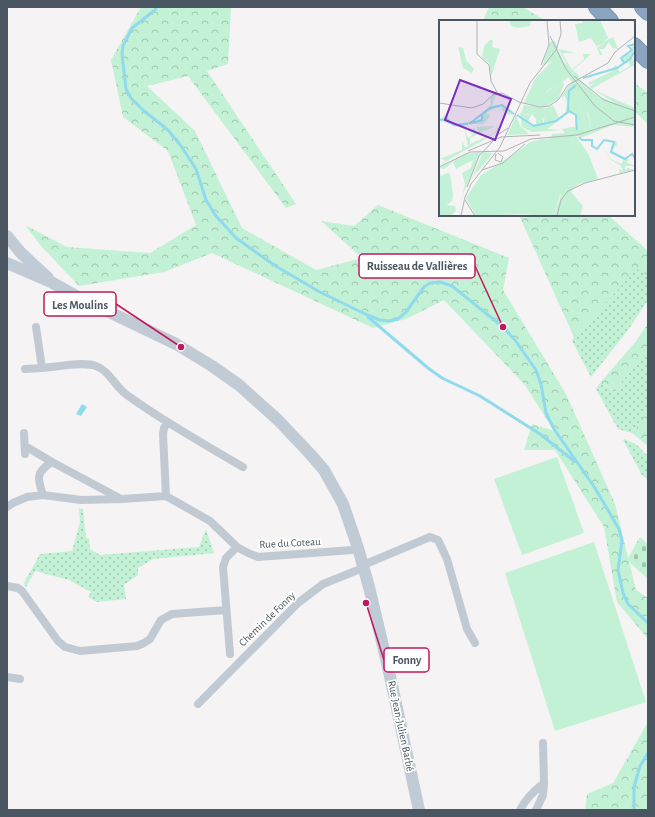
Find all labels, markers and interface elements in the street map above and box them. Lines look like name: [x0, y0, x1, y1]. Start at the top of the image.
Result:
inset map: [439, 20, 635, 216]
callout: Ruisseau de Vallières: [359, 254, 475, 278]
text: Ruisseau de Vallières: [367, 260, 468, 272]
callout: Les Moulins: [44, 292, 116, 316]
text: Les Moulins: [52, 299, 108, 311]
street label: Rue du Coteau: [259, 536, 321, 550]
street label: Chemin de Fonny: [237, 589, 297, 648]
callout: Fonny: [384, 648, 429, 672]
text: Fonny: [393, 654, 422, 667]
street label: Rue Jean-Julien Barbé: [386, 680, 416, 772]

